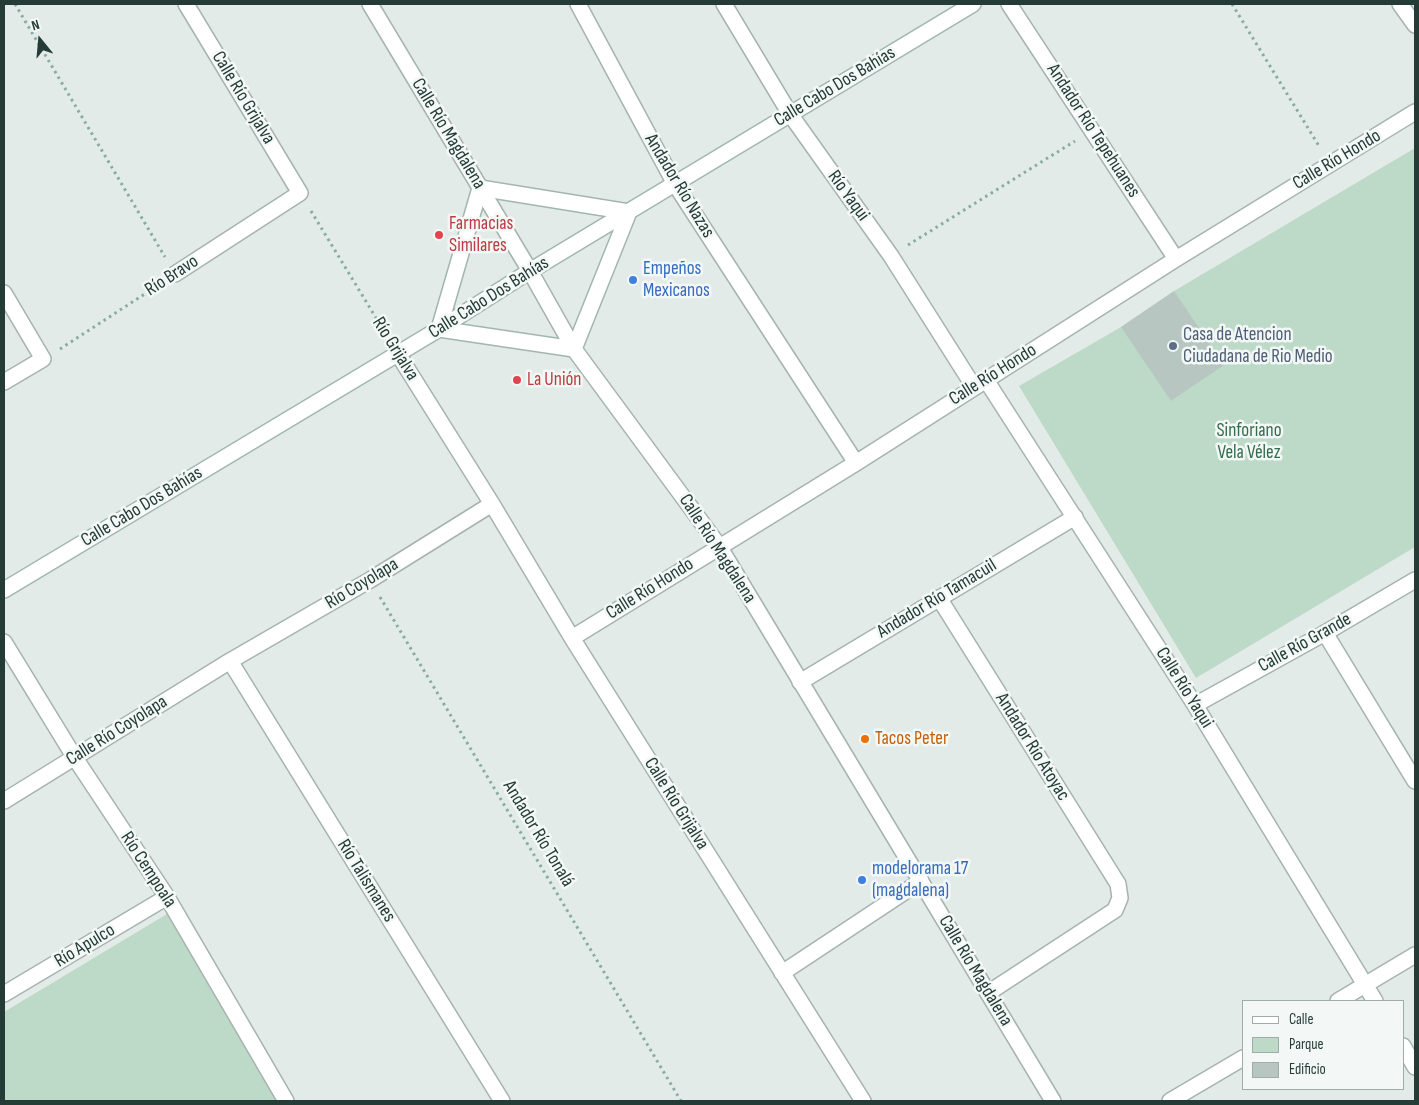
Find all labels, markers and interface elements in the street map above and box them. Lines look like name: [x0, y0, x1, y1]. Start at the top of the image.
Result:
north arrow: [15, 15, 65, 65]
text: N: [29, 16, 42, 34]
street label: Calle Cabo Dos Bahías: [770, 42, 900, 132]
street label: Calle Río Grijalva: [206, 47, 280, 149]
street label: Andador Río Tepehuanes: [1041, 60, 1145, 202]
street label: Calle Río Magdalena: [406, 75, 490, 193]
street label: Calle Río Hondo: [1289, 125, 1385, 195]
street label: Andador Río Nazas: [639, 130, 719, 242]
street label: Río Yaqui: [822, 166, 874, 226]
place label: Farmacias Similares: [449, 213, 513, 257]
marker: Farmacias Similares: [433, 229, 445, 241]
street label: Río Bravo: [141, 250, 203, 302]
street label: Calle Cabo Dos Bahías: [425, 252, 553, 344]
place label: Empeños Mexicanos: [643, 258, 710, 302]
marker: Empeños Mexicanos: [627, 274, 639, 286]
street label: Río Grijalva: [367, 313, 423, 385]
place label: Casa de Atencion Ciudadana de Rio Medio: [1183, 324, 1333, 368]
street label: Calle Río Hondo: [945, 339, 1041, 411]
marker: Casa de Atencion Ciudadana de Rio Medio: [1167, 340, 1179, 352]
place label: La Unión: [527, 369, 581, 391]
marker: La Unión: [511, 374, 523, 386]
park label: Sinforiano Vela Vélez: [1216, 420, 1282, 464]
street label: Calle Cabo Dos Bahías: [77, 462, 207, 552]
street label: Calle Río Magdalena: [673, 490, 761, 608]
street label: Río Coyolapa: [321, 553, 403, 615]
street label: Calle Río Hondo: [602, 553, 698, 625]
street label: Andador Río Tamacuil: [873, 554, 1001, 644]
street label: Calle Río Grande: [1255, 608, 1355, 678]
street label: Calle Río Yaqui: [1150, 643, 1218, 733]
street label: Andador Río Atoyac: [990, 689, 1074, 805]
street label: Calle Río Coyolapa: [62, 691, 172, 771]
place label: Tacos Peter: [875, 728, 948, 750]
marker: Tacos Peter: [859, 733, 871, 745]
street label: Calle Río Grijalva: [639, 754, 713, 854]
street label: Andador Río Tonalá: [497, 777, 579, 891]
street label: Río Cempoala: [115, 828, 181, 912]
street label: Río Talismanes: [332, 835, 400, 927]
place label: modelorama 17 (magdalena): [872, 858, 968, 902]
marker: modelorama 17 (magdalena): [856, 874, 868, 886]
street label: Calle Río Magdalena: [933, 912, 1017, 1030]
street label: Río Apulco: [51, 919, 119, 973]
legend: [1242, 1000, 1404, 1090]
text: Calle: [1289, 1010, 1313, 1029]
text: Parque: [1289, 1035, 1324, 1054]
text: Edificio: [1289, 1060, 1326, 1079]

